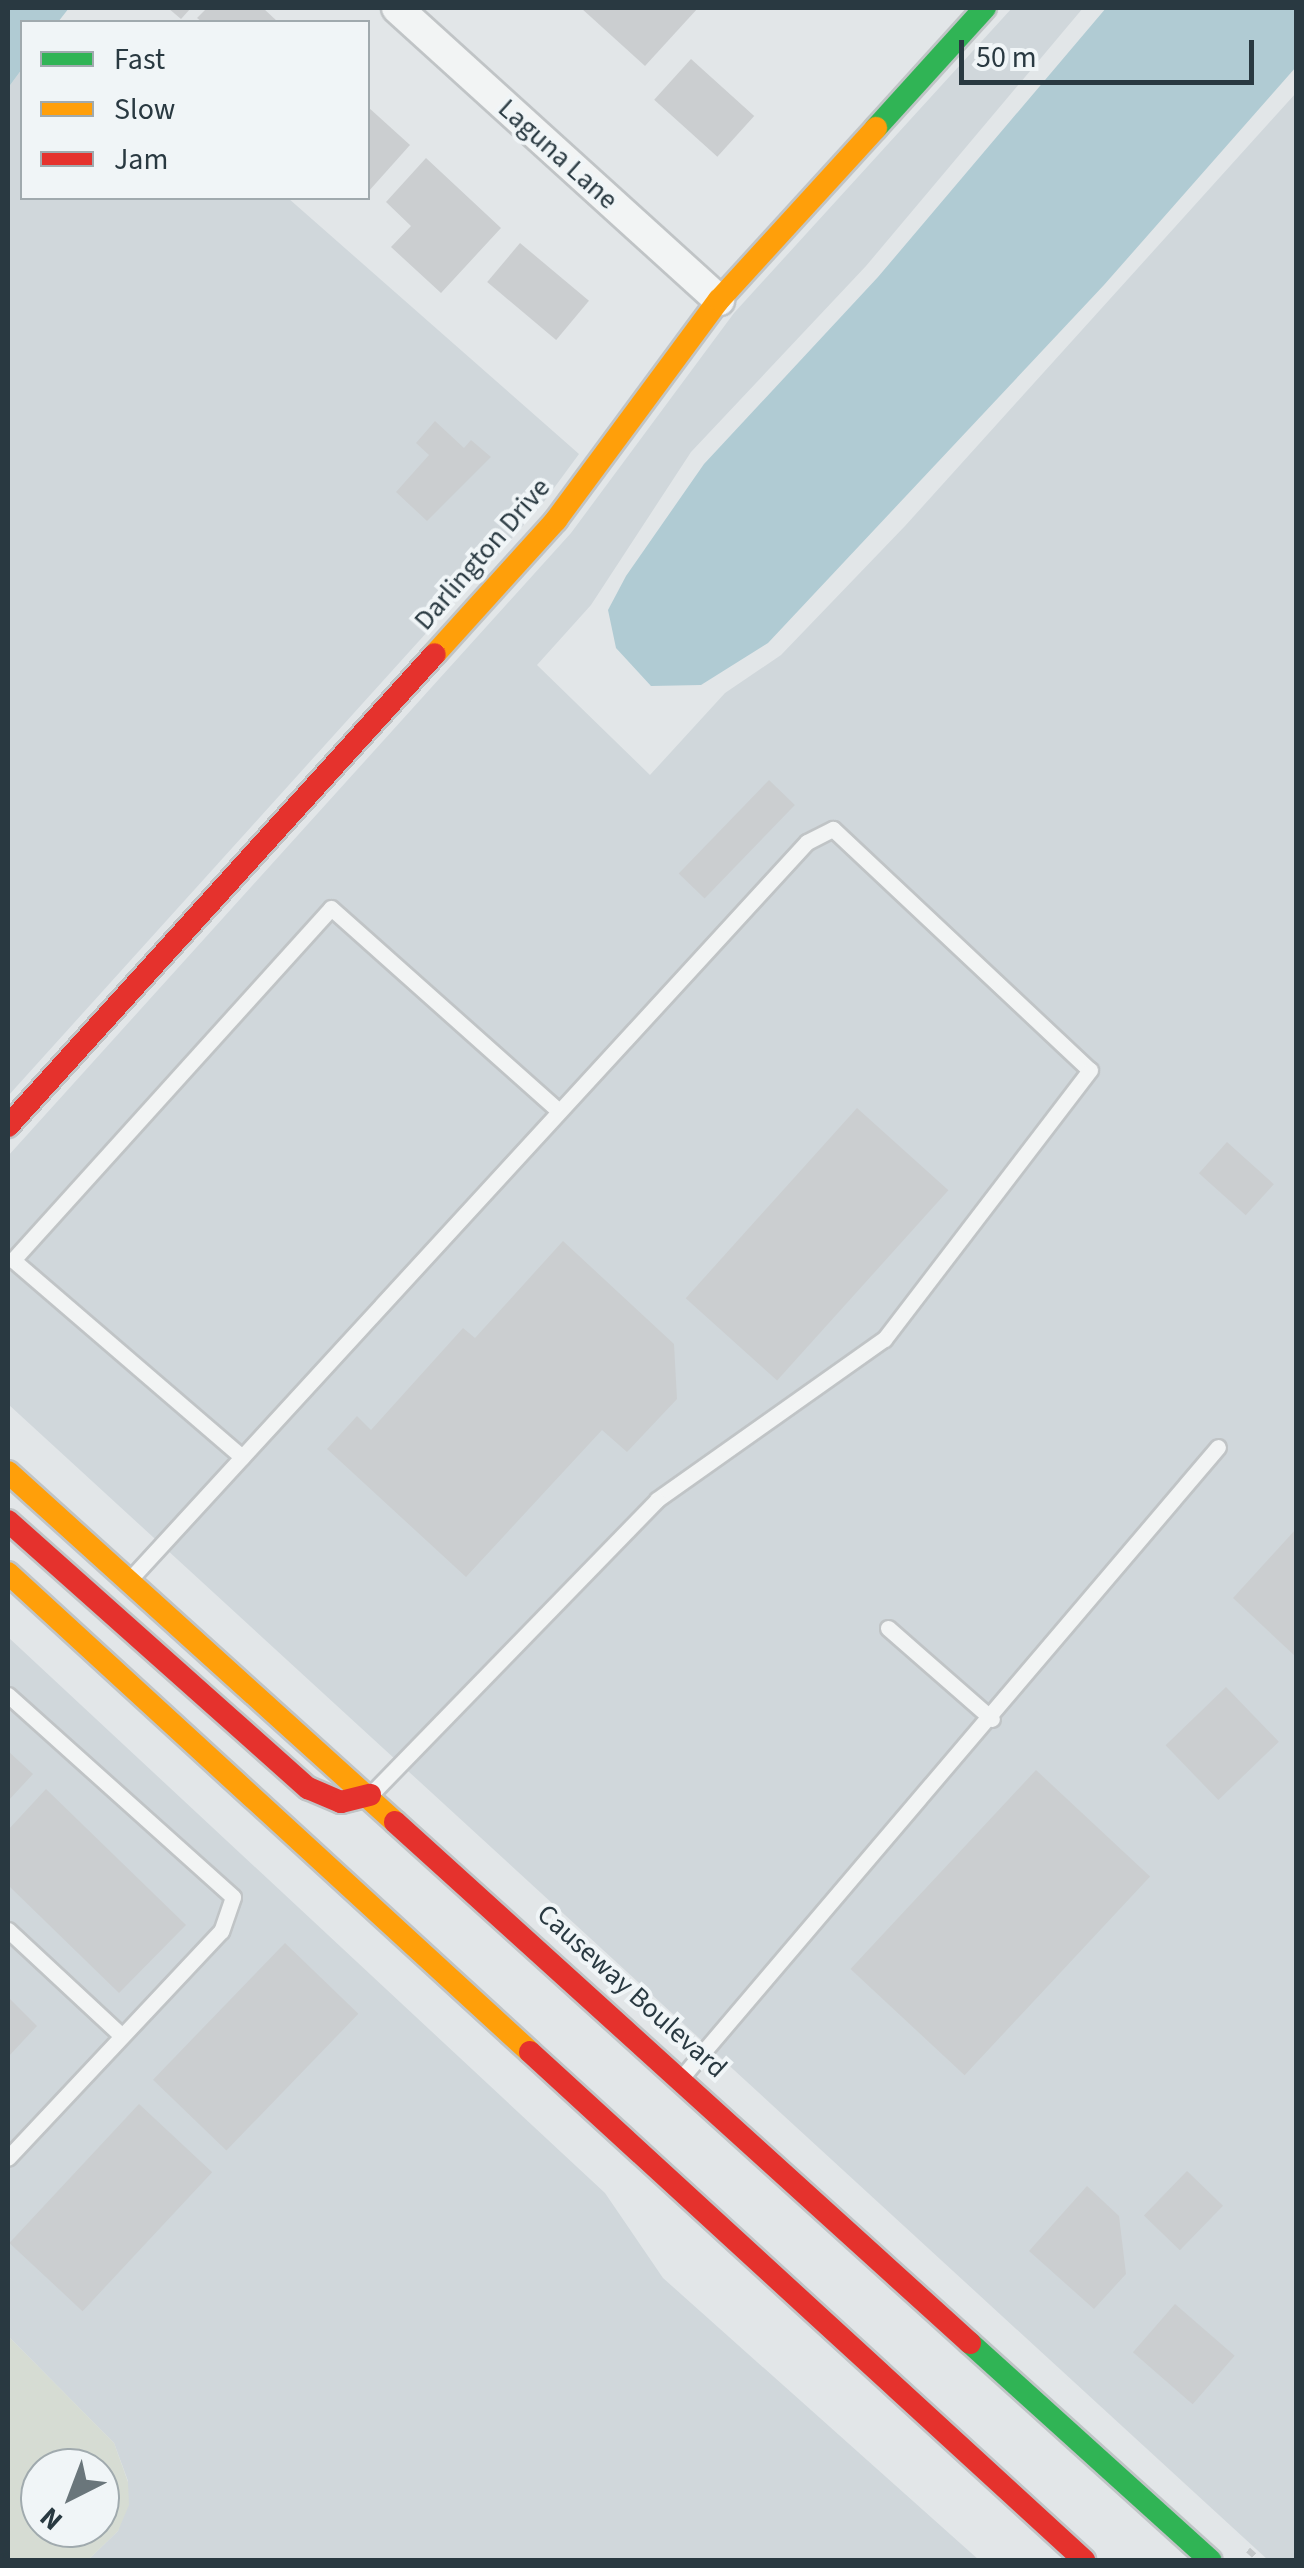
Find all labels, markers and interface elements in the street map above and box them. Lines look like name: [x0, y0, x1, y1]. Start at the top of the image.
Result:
legend: [20, 20, 370, 200]
scale bar: [964, 20, 1259, 82]
text: 50 m: [976, 36, 1037, 79]
text: Fast: [114, 38, 165, 81]
text: Slow: [114, 88, 175, 131]
street label: Laguna Lane: [491, 92, 625, 216]
text: Jam: [114, 138, 168, 181]
street label: Darlington Drive: [407, 471, 557, 637]
street label: Causeway Boulevard: [530, 1897, 734, 2085]
north arrow: [20, 2448, 120, 2548]
text: N: [31, 2498, 72, 2540]

